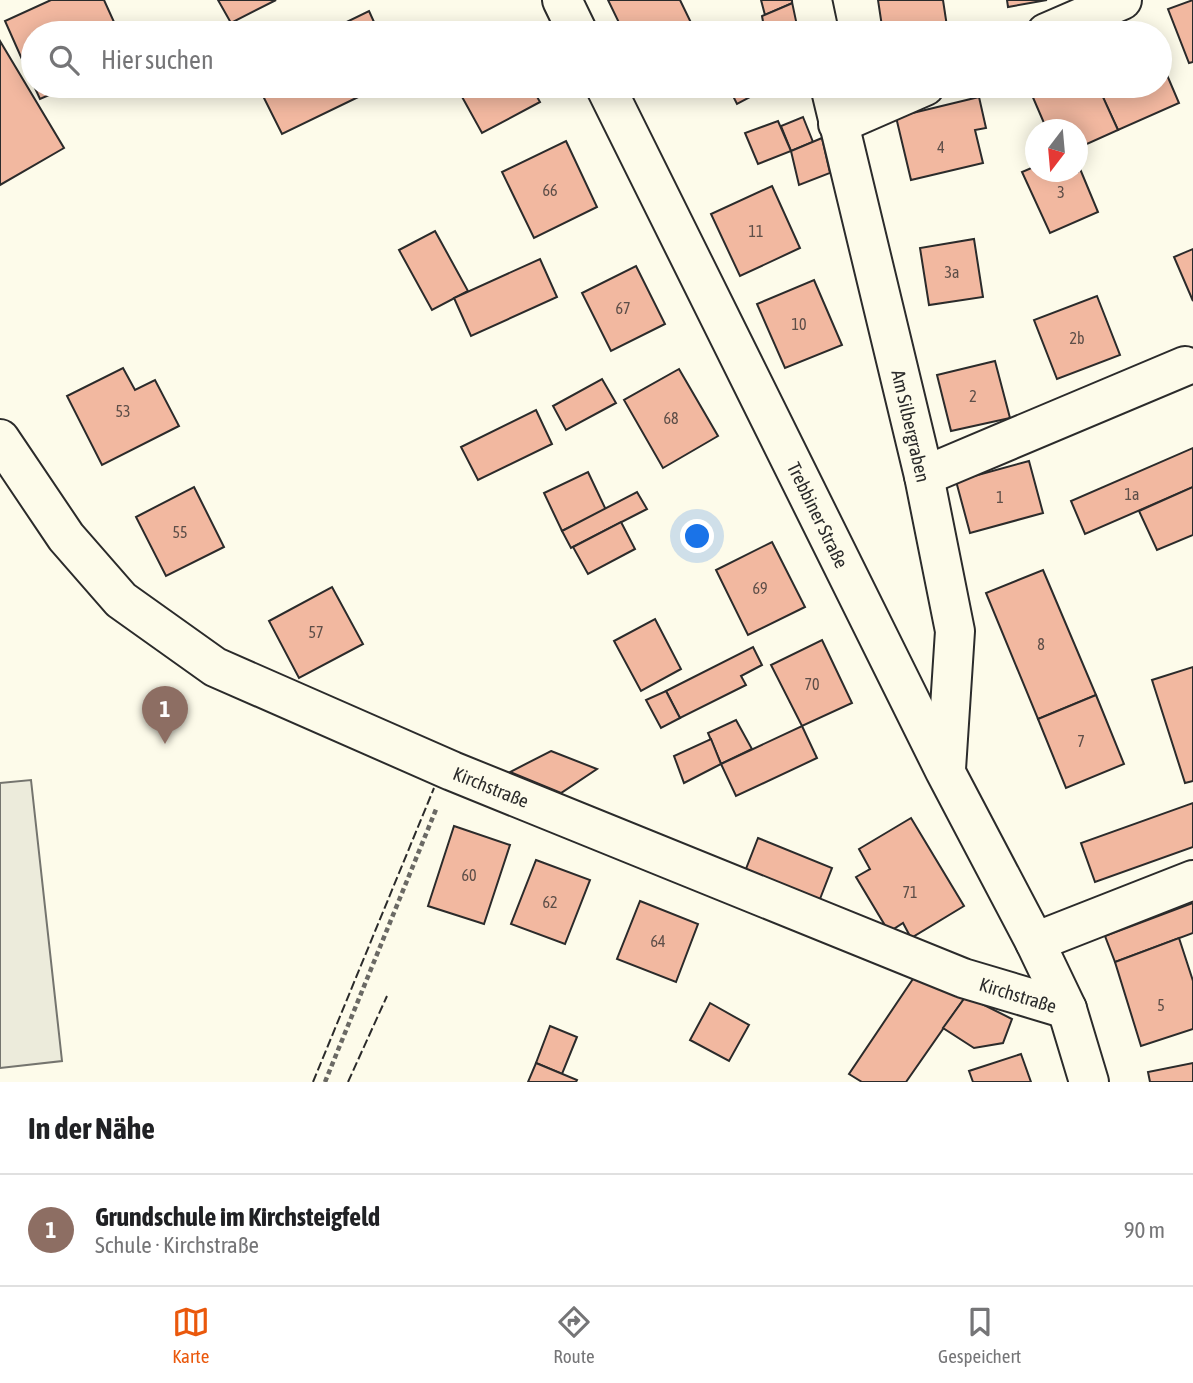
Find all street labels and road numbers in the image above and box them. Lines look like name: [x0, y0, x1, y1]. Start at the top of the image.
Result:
street label: Am Silbergraben: [887, 368, 935, 484]
street label: Trebbiner Straße: [783, 459, 853, 571]
street label: Kirchstraße: [450, 762, 532, 812]
street label: Kirchstraße: [977, 973, 1059, 1017]

